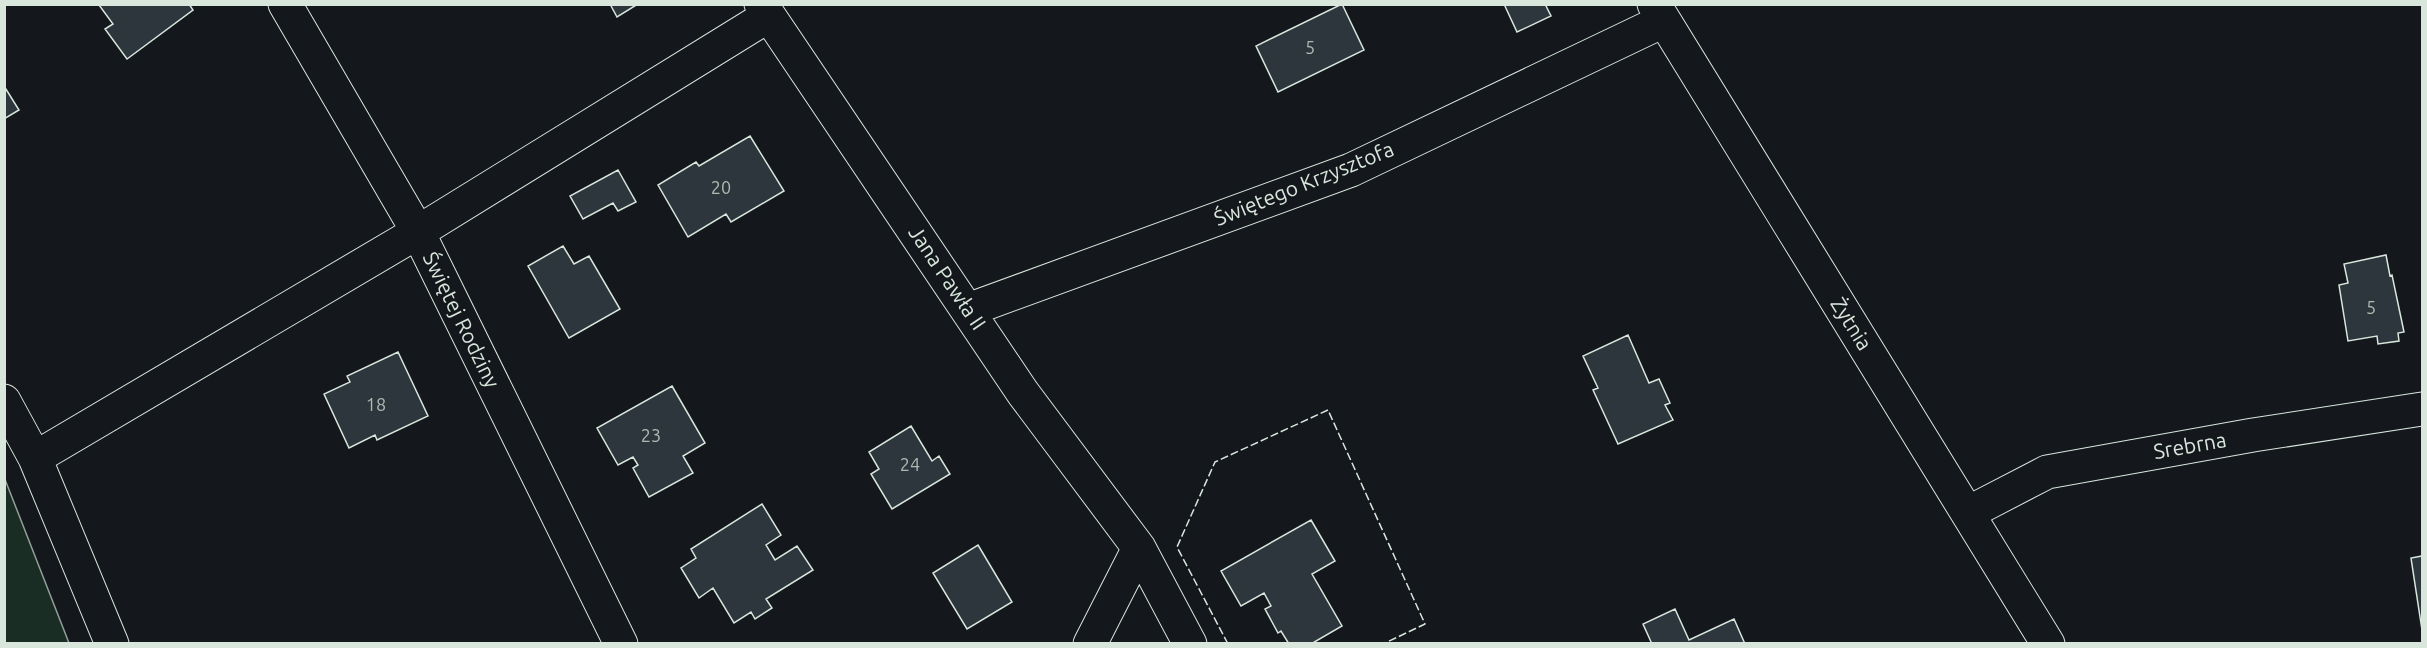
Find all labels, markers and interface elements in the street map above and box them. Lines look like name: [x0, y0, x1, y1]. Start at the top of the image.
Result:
house number: 5: [1305, 37, 1315, 57]
street label: Świętego Krzysztofa: [1210, 136, 1397, 230]
house number: 20: [711, 177, 731, 197]
street label: Jana Pawła II: [904, 221, 991, 334]
street label: Świętej Rodziny: [419, 248, 505, 391]
street label: Żytnia: [1826, 293, 1877, 354]
house number: 5: [2366, 297, 2376, 317]
house number: 18: [366, 394, 386, 414]
house number: 23: [641, 425, 661, 445]
street label: Srebrna: [2152, 427, 2228, 463]
house number: 24: [900, 454, 920, 474]

